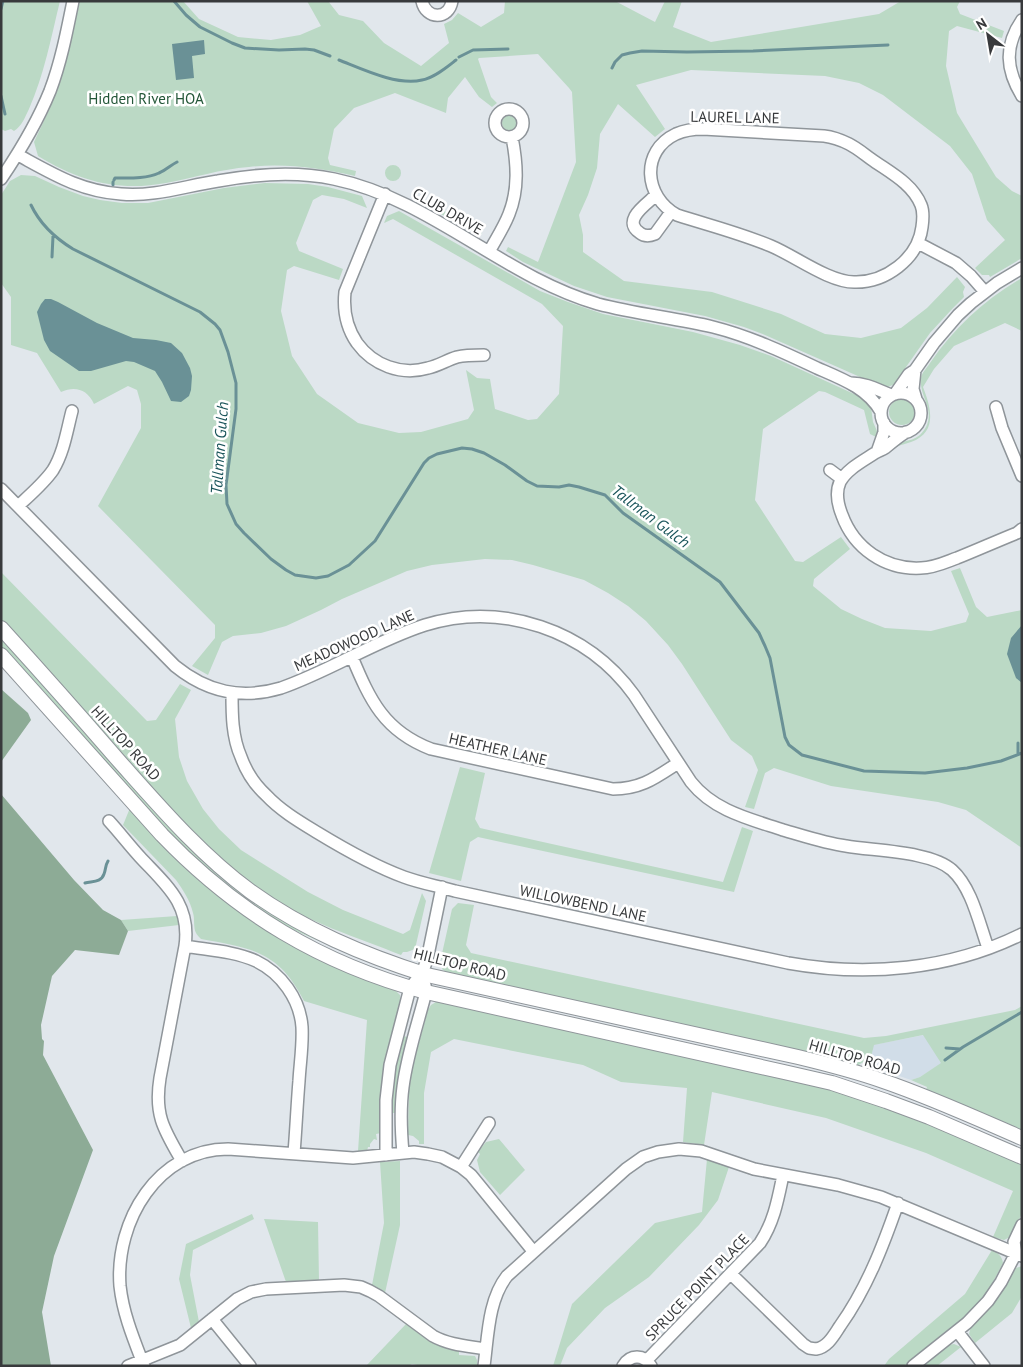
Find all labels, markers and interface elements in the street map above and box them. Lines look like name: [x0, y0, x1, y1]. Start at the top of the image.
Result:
north arrow: [963, 10, 1013, 60]
text: N: [973, 14, 990, 34]
park label: Hidden River HOA: [88, 89, 204, 108]
street label: LAUREL LANE: [690, 107, 780, 127]
street label: CLUB DRIVE: [409, 183, 487, 239]
water label: Tallman Gulch: [206, 401, 232, 495]
water label: Tallman Gulch: [608, 480, 694, 552]
street label: MEADOWOOD LANE: [291, 605, 417, 675]
street label: HILLTOP ROAD: [87, 702, 165, 784]
street label: HEATHER LANE: [447, 728, 549, 770]
street label: WILLOWBEND LANE: [518, 880, 648, 926]
street label: HILLTOP ROAD: [412, 943, 508, 985]
street label: HILLTOP ROAD: [807, 1035, 903, 1079]
street label: SPRUCE POINT PLACE: [641, 1230, 753, 1344]

